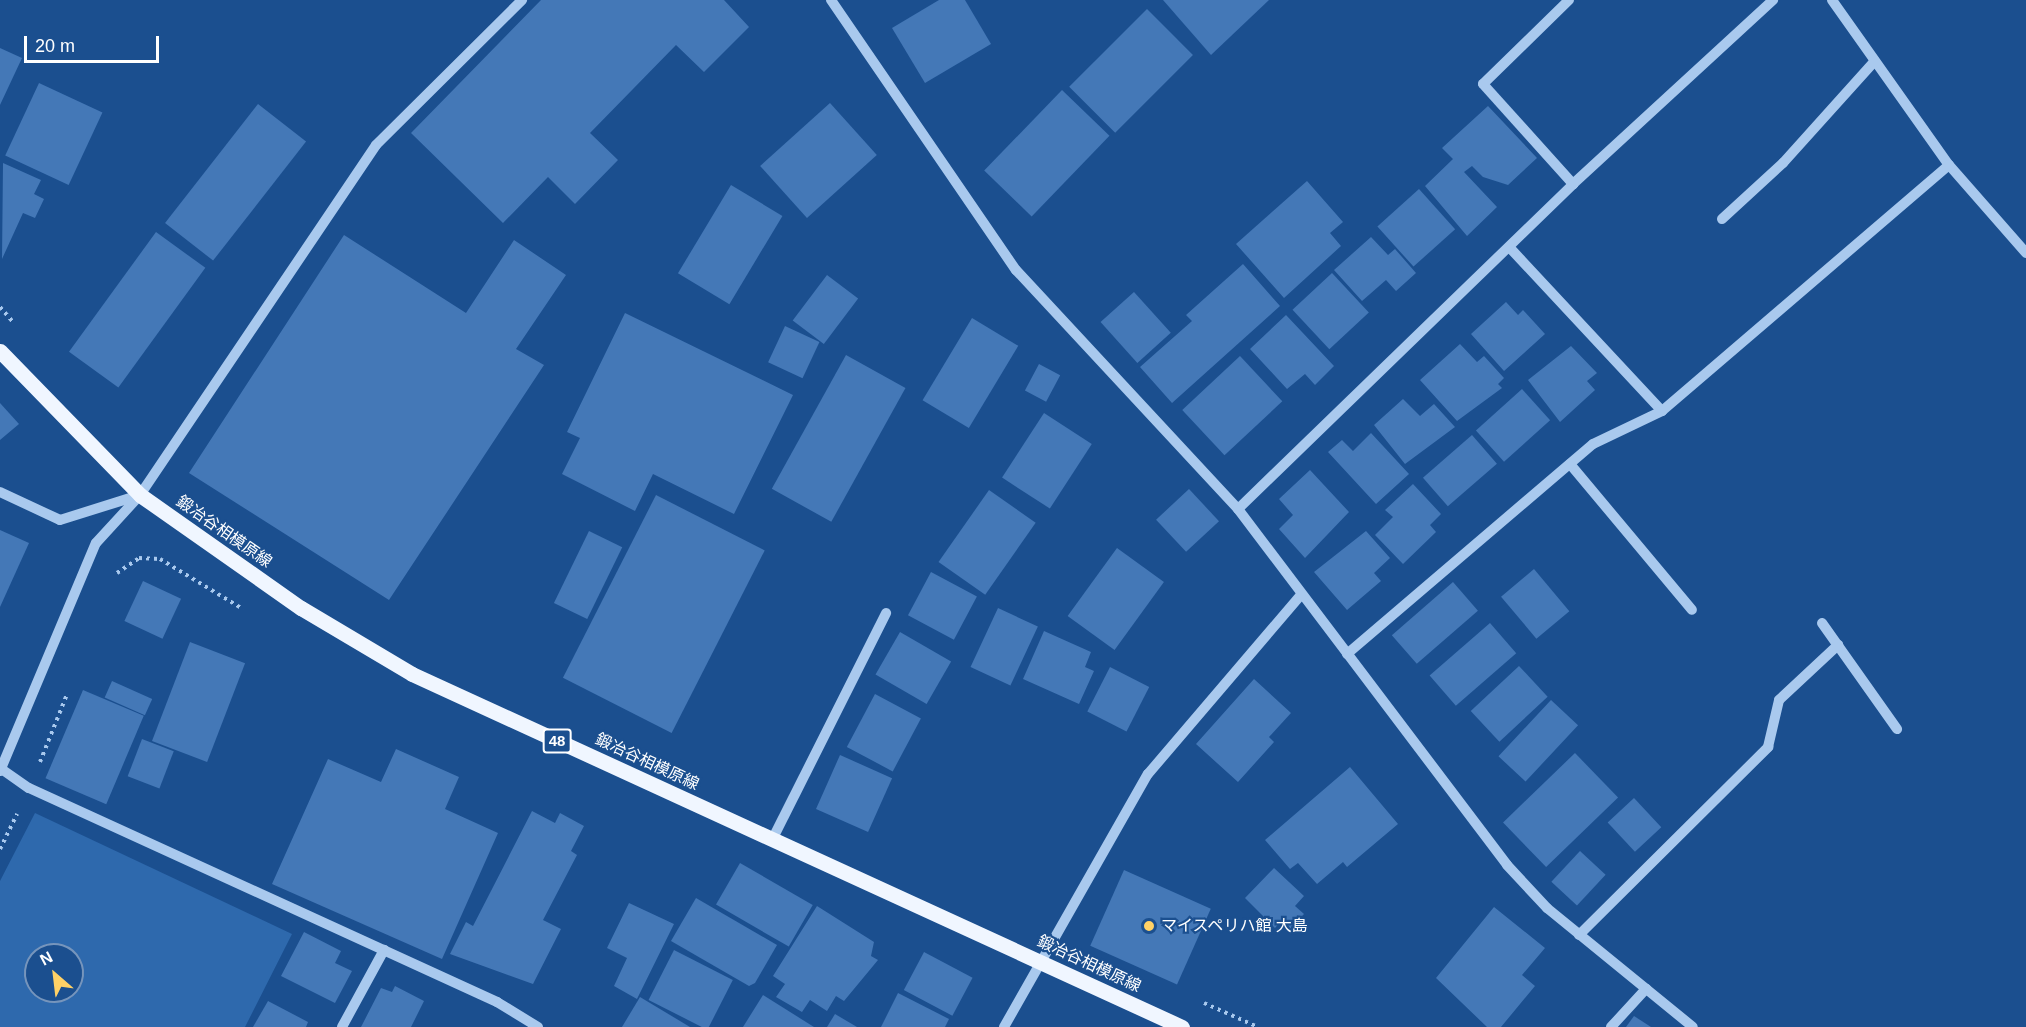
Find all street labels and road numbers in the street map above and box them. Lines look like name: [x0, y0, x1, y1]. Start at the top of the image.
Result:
street label: 鍛冶谷相模原線: [173, 492, 275, 572]
road number: 48: [542, 729, 572, 753]
street label: 鍛冶谷相模原線: [592, 730, 702, 794]
street label: 鍛冶谷相模原線: [1034, 932, 1144, 996]

